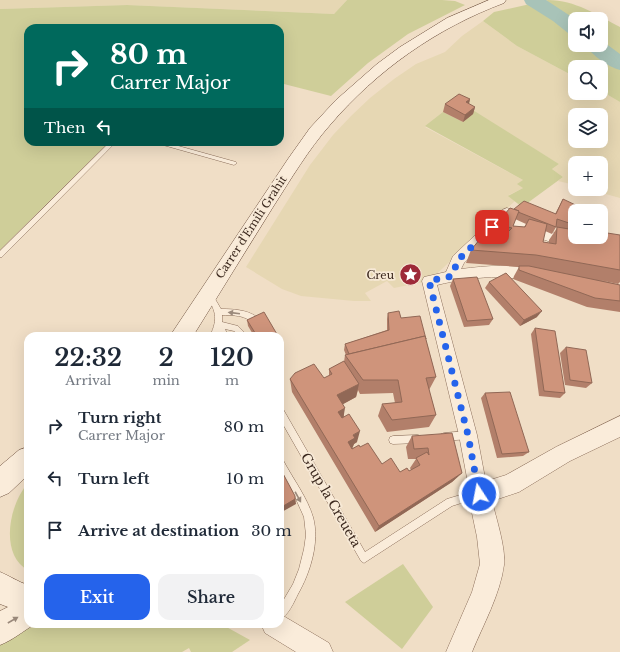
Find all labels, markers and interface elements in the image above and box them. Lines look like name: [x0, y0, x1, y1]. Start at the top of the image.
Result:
map controls: [568, 12, 608, 244]
button: sound: [568, 12, 608, 52]
text: 80 m: [110, 37, 187, 72]
icon: right: [44, 40, 96, 92]
button: search: [568, 60, 608, 100]
text: Carrer Major: [110, 72, 230, 94]
button: layers: [568, 108, 608, 148]
icon: left: [93, 116, 115, 138]
text: Then: [44, 118, 85, 137]
button: +: [568, 156, 608, 196]
street label: Carrer d'Emili Grahit: [212, 172, 290, 281]
button: −: [568, 204, 608, 244]
pin: [475, 210, 509, 244]
icon: arrive: [481, 216, 503, 238]
place icon: Creu: [397, 262, 423, 288]
place label: Creu: [366, 268, 395, 282]
one-way arrow: [228, 310, 240, 316]
text: 22:32: [54, 343, 122, 372]
text: 2: [158, 343, 174, 372]
text: 120: [210, 343, 254, 372]
text: Arrival: [65, 372, 111, 389]
text: min: [152, 372, 180, 389]
text: m: [225, 372, 239, 389]
text: Turn right: [78, 408, 161, 427]
icon: right: [44, 415, 66, 437]
text: 80 m: [224, 417, 264, 436]
text: Carrer Major: [78, 427, 165, 444]
street label: Grup la Creueta: [297, 450, 365, 551]
icon: left: [44, 467, 66, 489]
text: Turn left: [78, 469, 149, 488]
text: 10 m: [226, 469, 264, 488]
position arrow: [458, 473, 500, 515]
one-way arrow: [295, 491, 302, 503]
icon: arrive: [44, 519, 66, 541]
text: Arrive at destination: [78, 521, 239, 540]
text: 30 m: [251, 521, 292, 540]
button: Exit: [44, 574, 150, 620]
button: Share: [158, 574, 264, 620]
one-way arrow: [7, 616, 19, 623]

